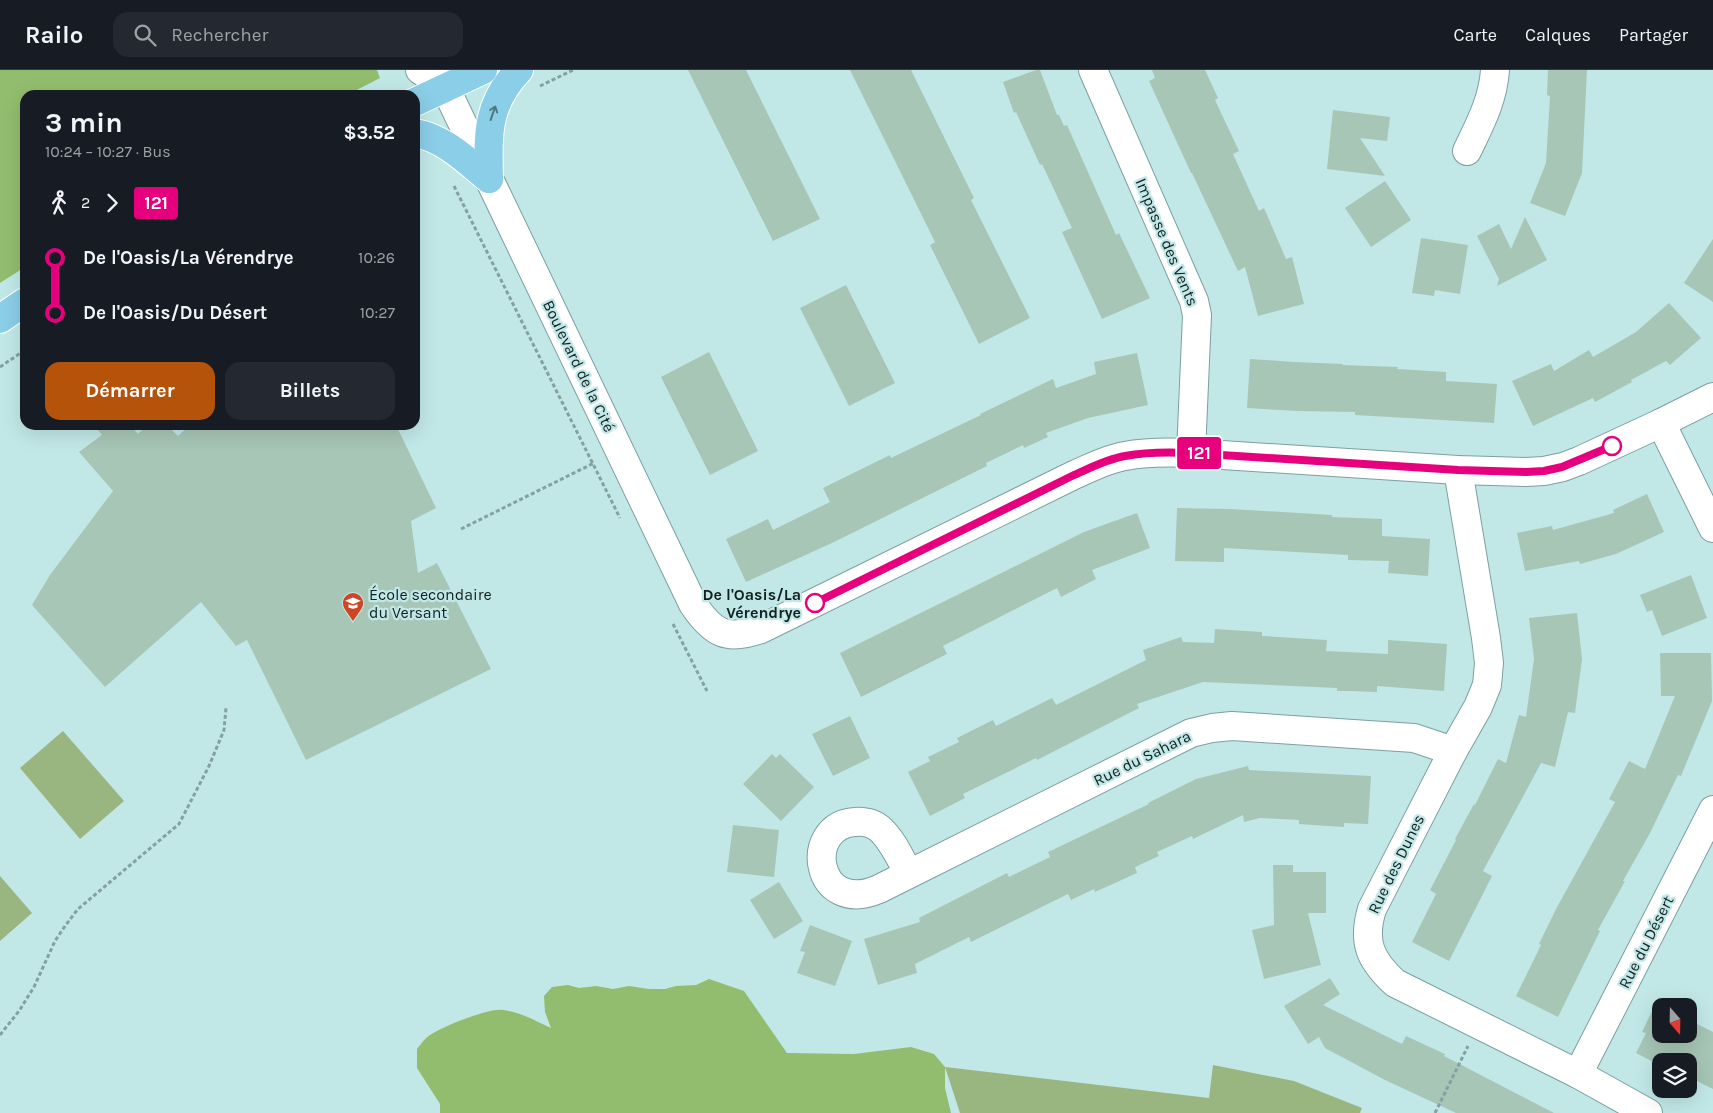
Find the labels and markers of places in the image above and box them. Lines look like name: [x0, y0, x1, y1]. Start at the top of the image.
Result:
unlabelled marker: [1602, 436, 1622, 456]
place label: École secondaire du Versant: [369, 585, 492, 622]
place label: De l'Oasis/La Vérendrye: [703, 585, 801, 622]
school or university icon: École secondaire du Versant: [341, 591, 365, 622]
marker: De l'Oasis/La Vérendrye: [805, 593, 825, 613]

